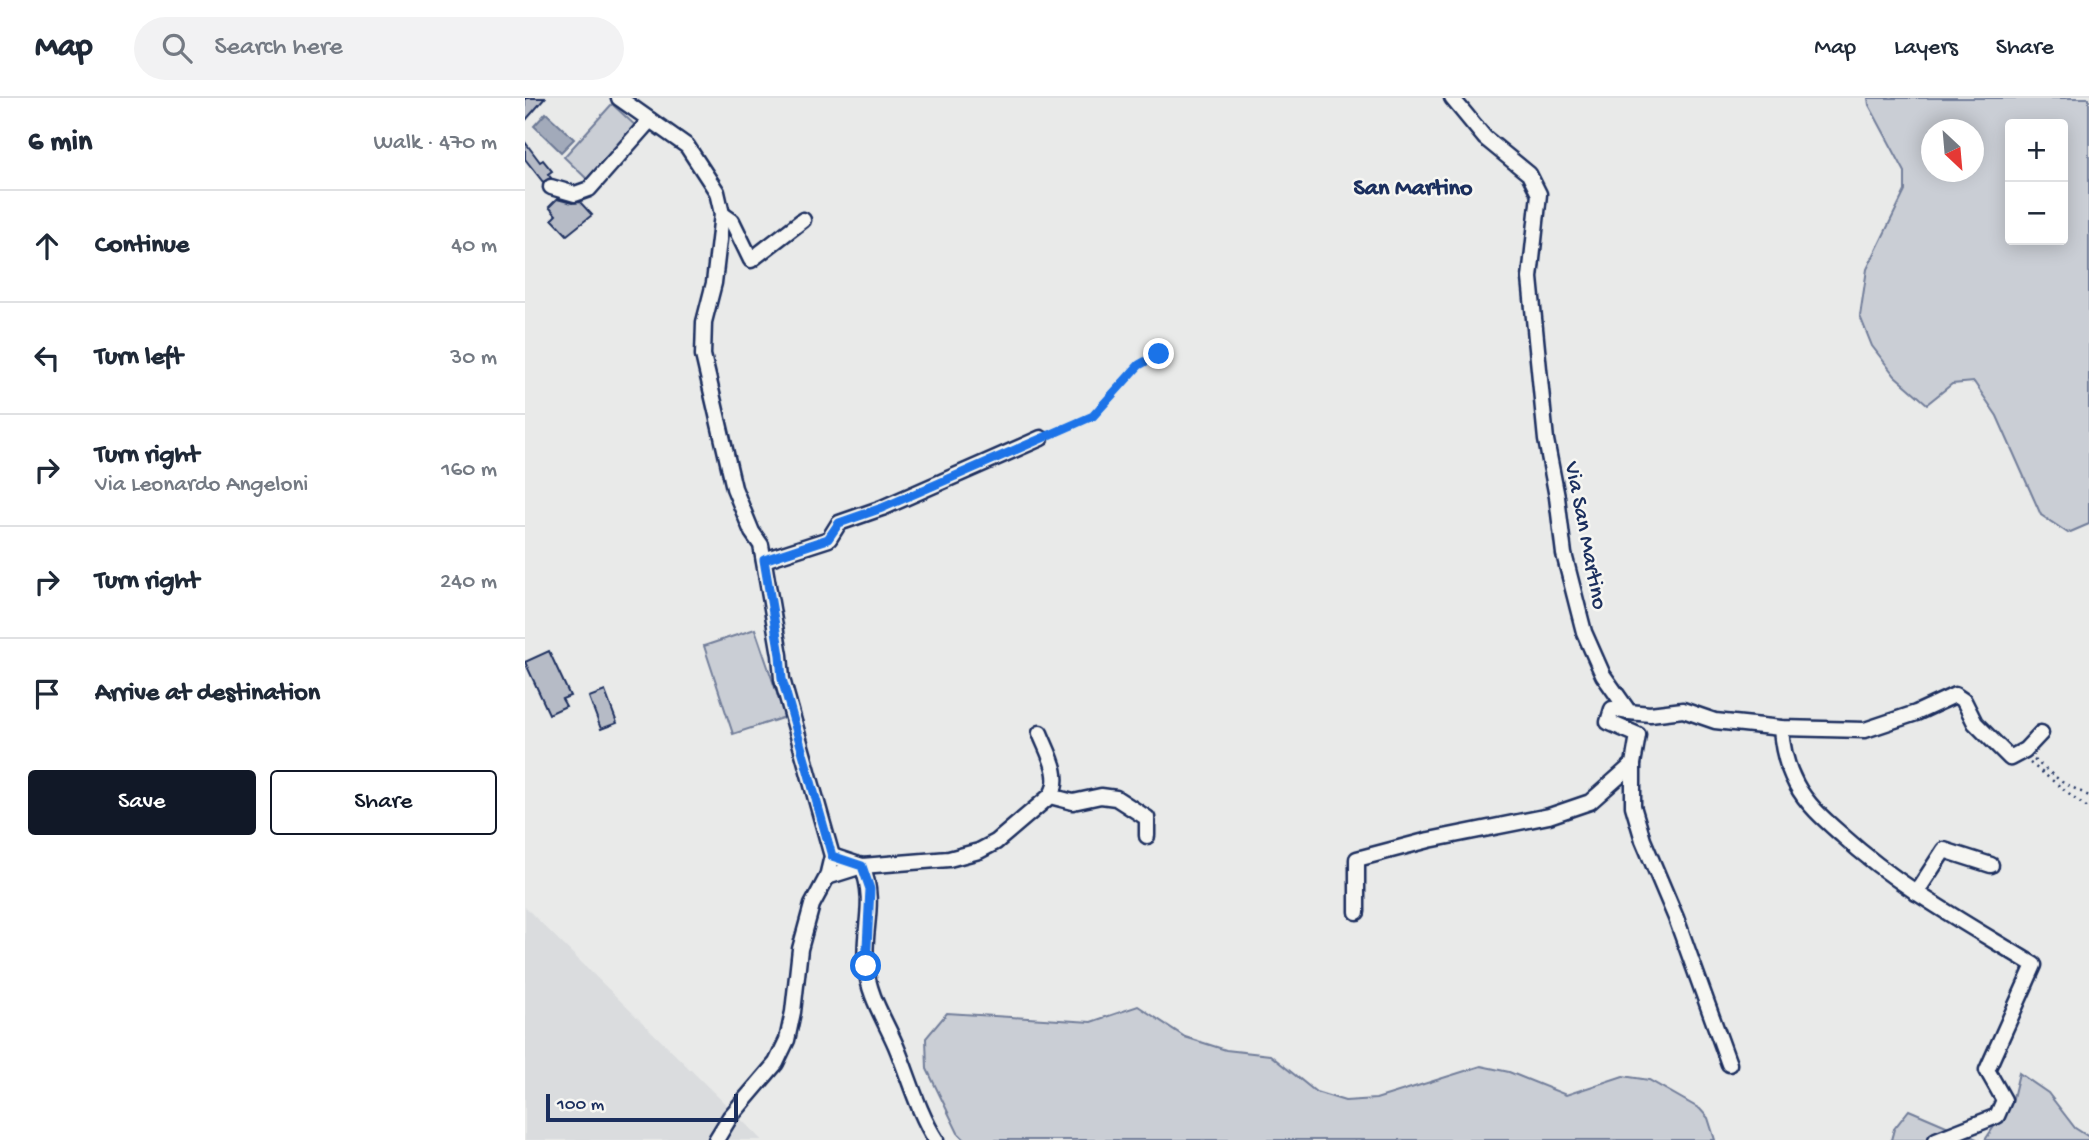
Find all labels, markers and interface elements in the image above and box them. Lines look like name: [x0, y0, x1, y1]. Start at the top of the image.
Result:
search box: [134, 17, 624, 80]
text: Map: [35, 29, 92, 67]
icon: search: [158, 29, 196, 67]
text: Search here: [214, 33, 343, 64]
text: Map: [1814, 34, 1856, 63]
text: Layers: [1894, 34, 1958, 63]
text: Share: [1996, 34, 2054, 63]
north arrow: [1921, 119, 1984, 182]
map controls: [2005, 119, 2068, 245]
button: +: [2005, 119, 2068, 182]
text: 6 min: [28, 126, 92, 161]
text: Walk · 470 m: [374, 130, 497, 157]
district label: San Martino: [1354, 175, 1473, 204]
button: −: [2005, 182, 2068, 245]
icon: ahead: [28, 227, 66, 265]
text: Continue: [95, 231, 189, 262]
text: 40 m: [451, 233, 497, 260]
route end: [1143, 338, 1174, 369]
icon: left: [28, 339, 66, 377]
text: Turn left: [95, 343, 183, 374]
text: 30 m: [450, 345, 497, 372]
text: Turn right: [95, 441, 199, 472]
icon: right: [28, 451, 66, 489]
text: 160 m: [441, 457, 497, 484]
street label: Via San Martino: [1557, 459, 1612, 612]
text: Via Leonardo Angeloni: [95, 472, 308, 499]
icon: right: [28, 563, 66, 601]
text: Turn right: [95, 567, 199, 598]
text: 240 m: [440, 569, 497, 596]
icon: arrive: [28, 675, 66, 713]
text: Arrive at destination: [95, 679, 320, 710]
button: Save: [28, 770, 256, 835]
button: Share: [270, 770, 497, 835]
route start: [850, 950, 881, 981]
scale bar: [546, 1091, 739, 1123]
text: 100 m: [557, 1094, 604, 1117]

